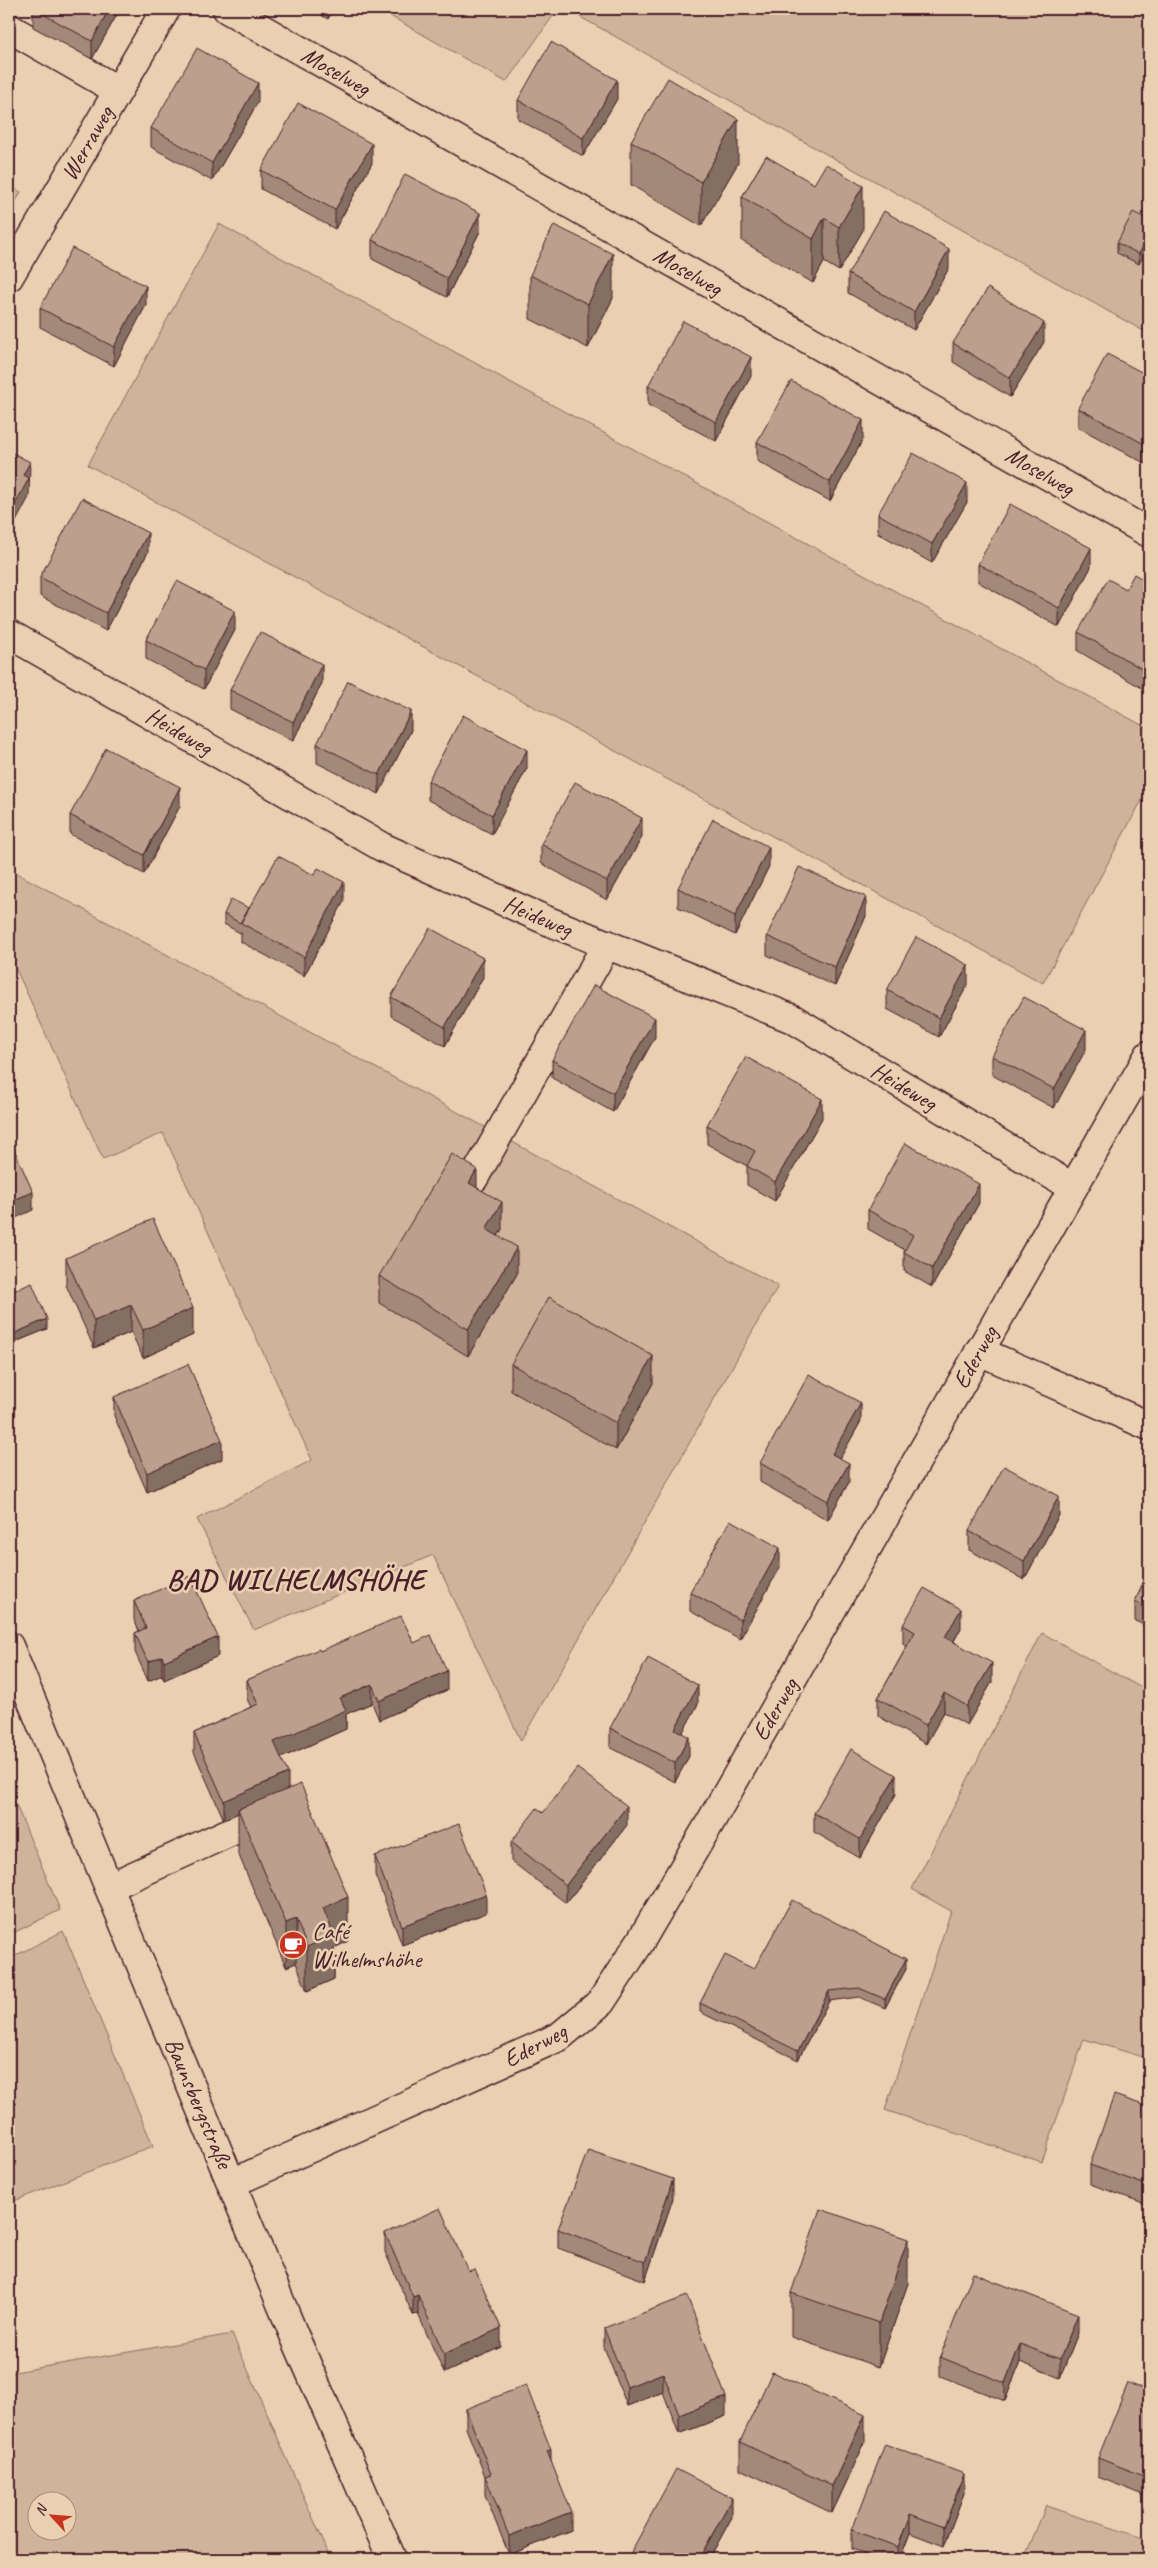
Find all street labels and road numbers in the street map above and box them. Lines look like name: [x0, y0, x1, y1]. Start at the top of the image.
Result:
street label: Moselweg: [296, 39, 377, 103]
street label: Werraweg: [54, 99, 121, 186]
street label: Moselweg: [648, 239, 729, 303]
street label: Moselweg: [1000, 439, 1081, 503]
street label: Heideweg: [140, 700, 219, 763]
street label: Heideweg: [499, 888, 578, 944]
street label: Heideweg: [866, 1055, 944, 1118]
street label: Ederweg: [946, 1319, 1005, 1394]
street label: Ederweg: [745, 1671, 806, 1746]
street label: Ederweg: [498, 2015, 573, 2074]
street label: Baunsbergstraße: [158, 2033, 241, 2175]

